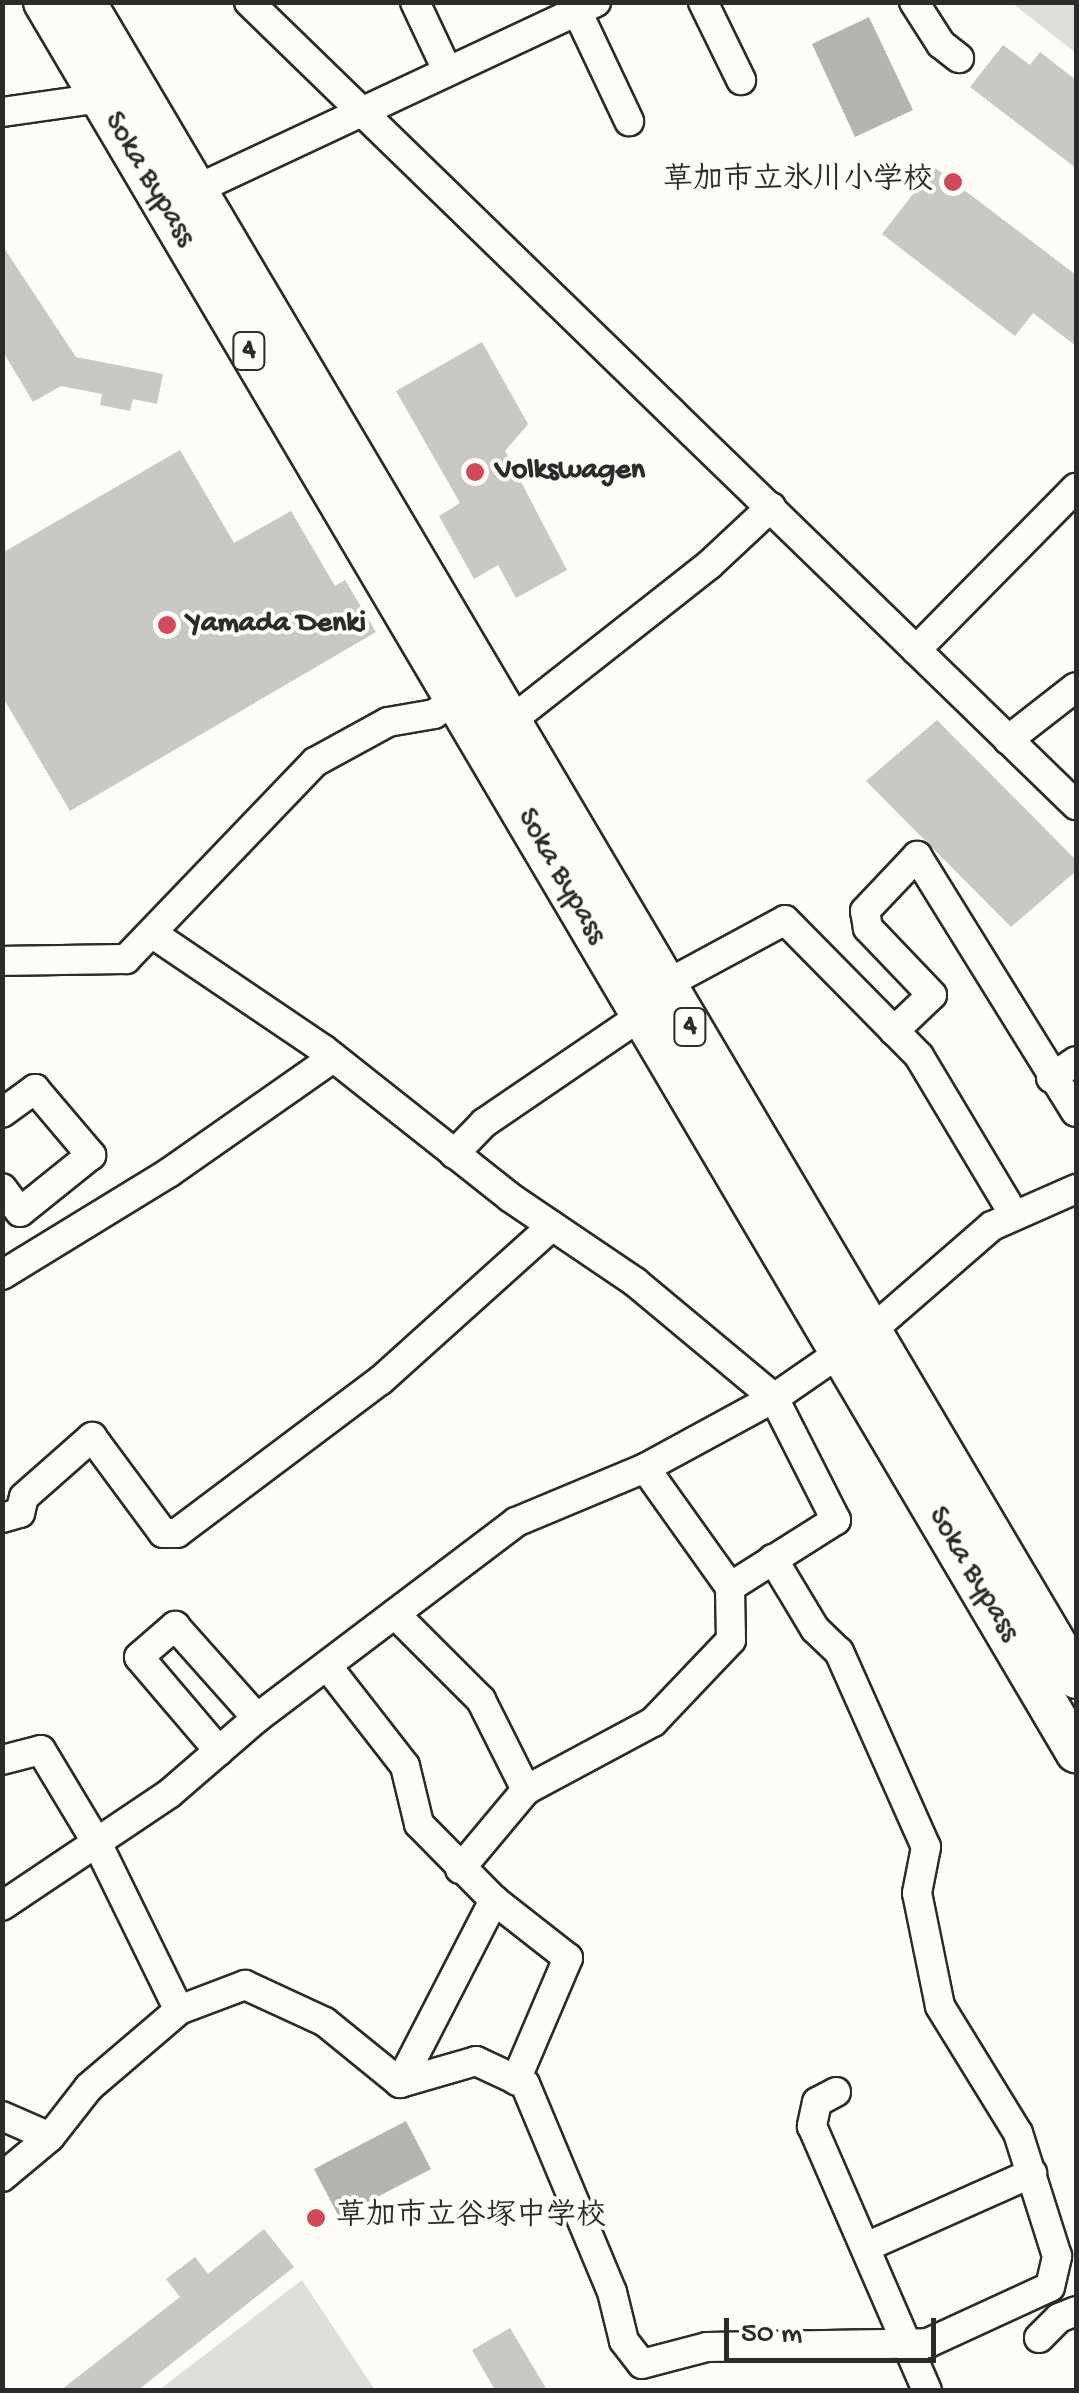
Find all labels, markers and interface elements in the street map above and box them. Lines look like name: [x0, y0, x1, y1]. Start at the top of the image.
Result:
street label: Soka Bypass: [94, 106, 202, 254]
place label: 草加市立氷川小学校: [663, 164, 933, 200]
marker: 草加市立氷川小学校: [942, 171, 964, 193]
road number: 4: [232, 328, 266, 374]
place label: Volkswagen: [495, 454, 645, 490]
marker: Volkswagen: [464, 461, 486, 483]
place label: Yamada Denki: [187, 607, 366, 643]
marker: Yamada Denki: [156, 614, 178, 636]
street label: Soka Bypass: [507, 803, 613, 951]
road number: 4: [672, 1004, 708, 1050]
street label: Soka Bypass: [918, 1501, 1026, 1649]
place label: 草加市立谷塚中学校: [336, 2200, 606, 2236]
marker: 草加市立谷塚中学校: [305, 2207, 327, 2229]
scale bar: [729, 2298, 942, 2360]
text: 50 m: [741, 2318, 802, 2353]

